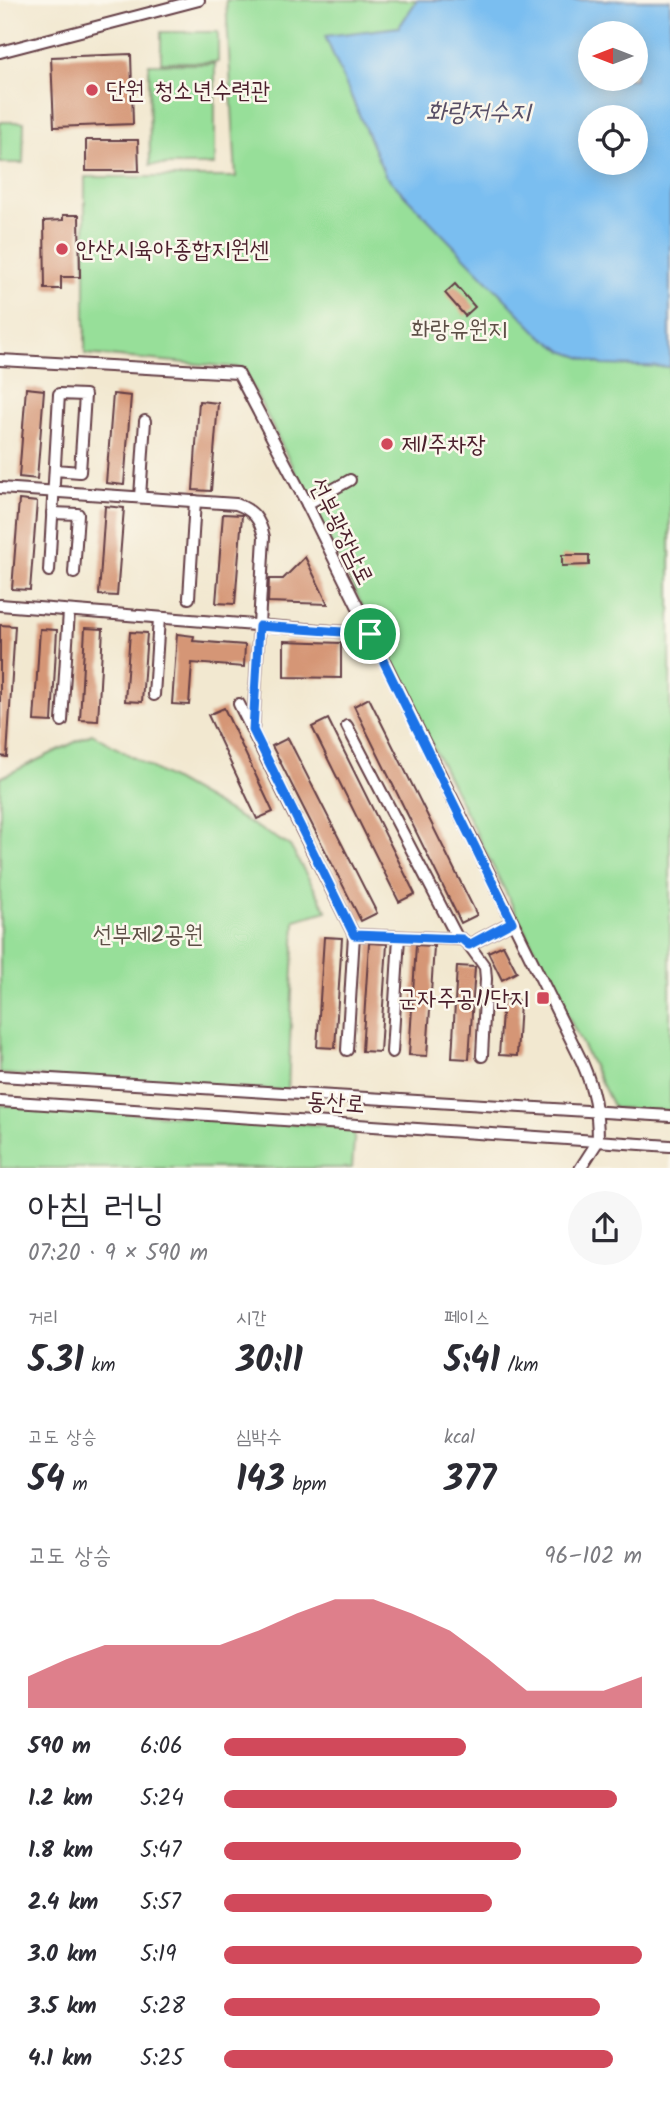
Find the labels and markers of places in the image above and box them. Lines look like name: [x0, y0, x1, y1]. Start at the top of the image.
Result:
place label: 단원 청소년수련관: [106, 72, 270, 111]
marker: 단원 청소년수련관: [84, 82, 100, 98]
place label: 안산시육아종합지원센: [76, 231, 269, 270]
marker: 안산시육아종합지원센: [54, 241, 70, 257]
place label: 제1주차장: [401, 426, 486, 465]
marker: 제1주차장: [379, 436, 395, 452]
pin: [340, 604, 400, 664]
place label: 군자주공11단지: [398, 980, 529, 1019]
marker: 군자주공11단지: [535, 990, 551, 1006]

